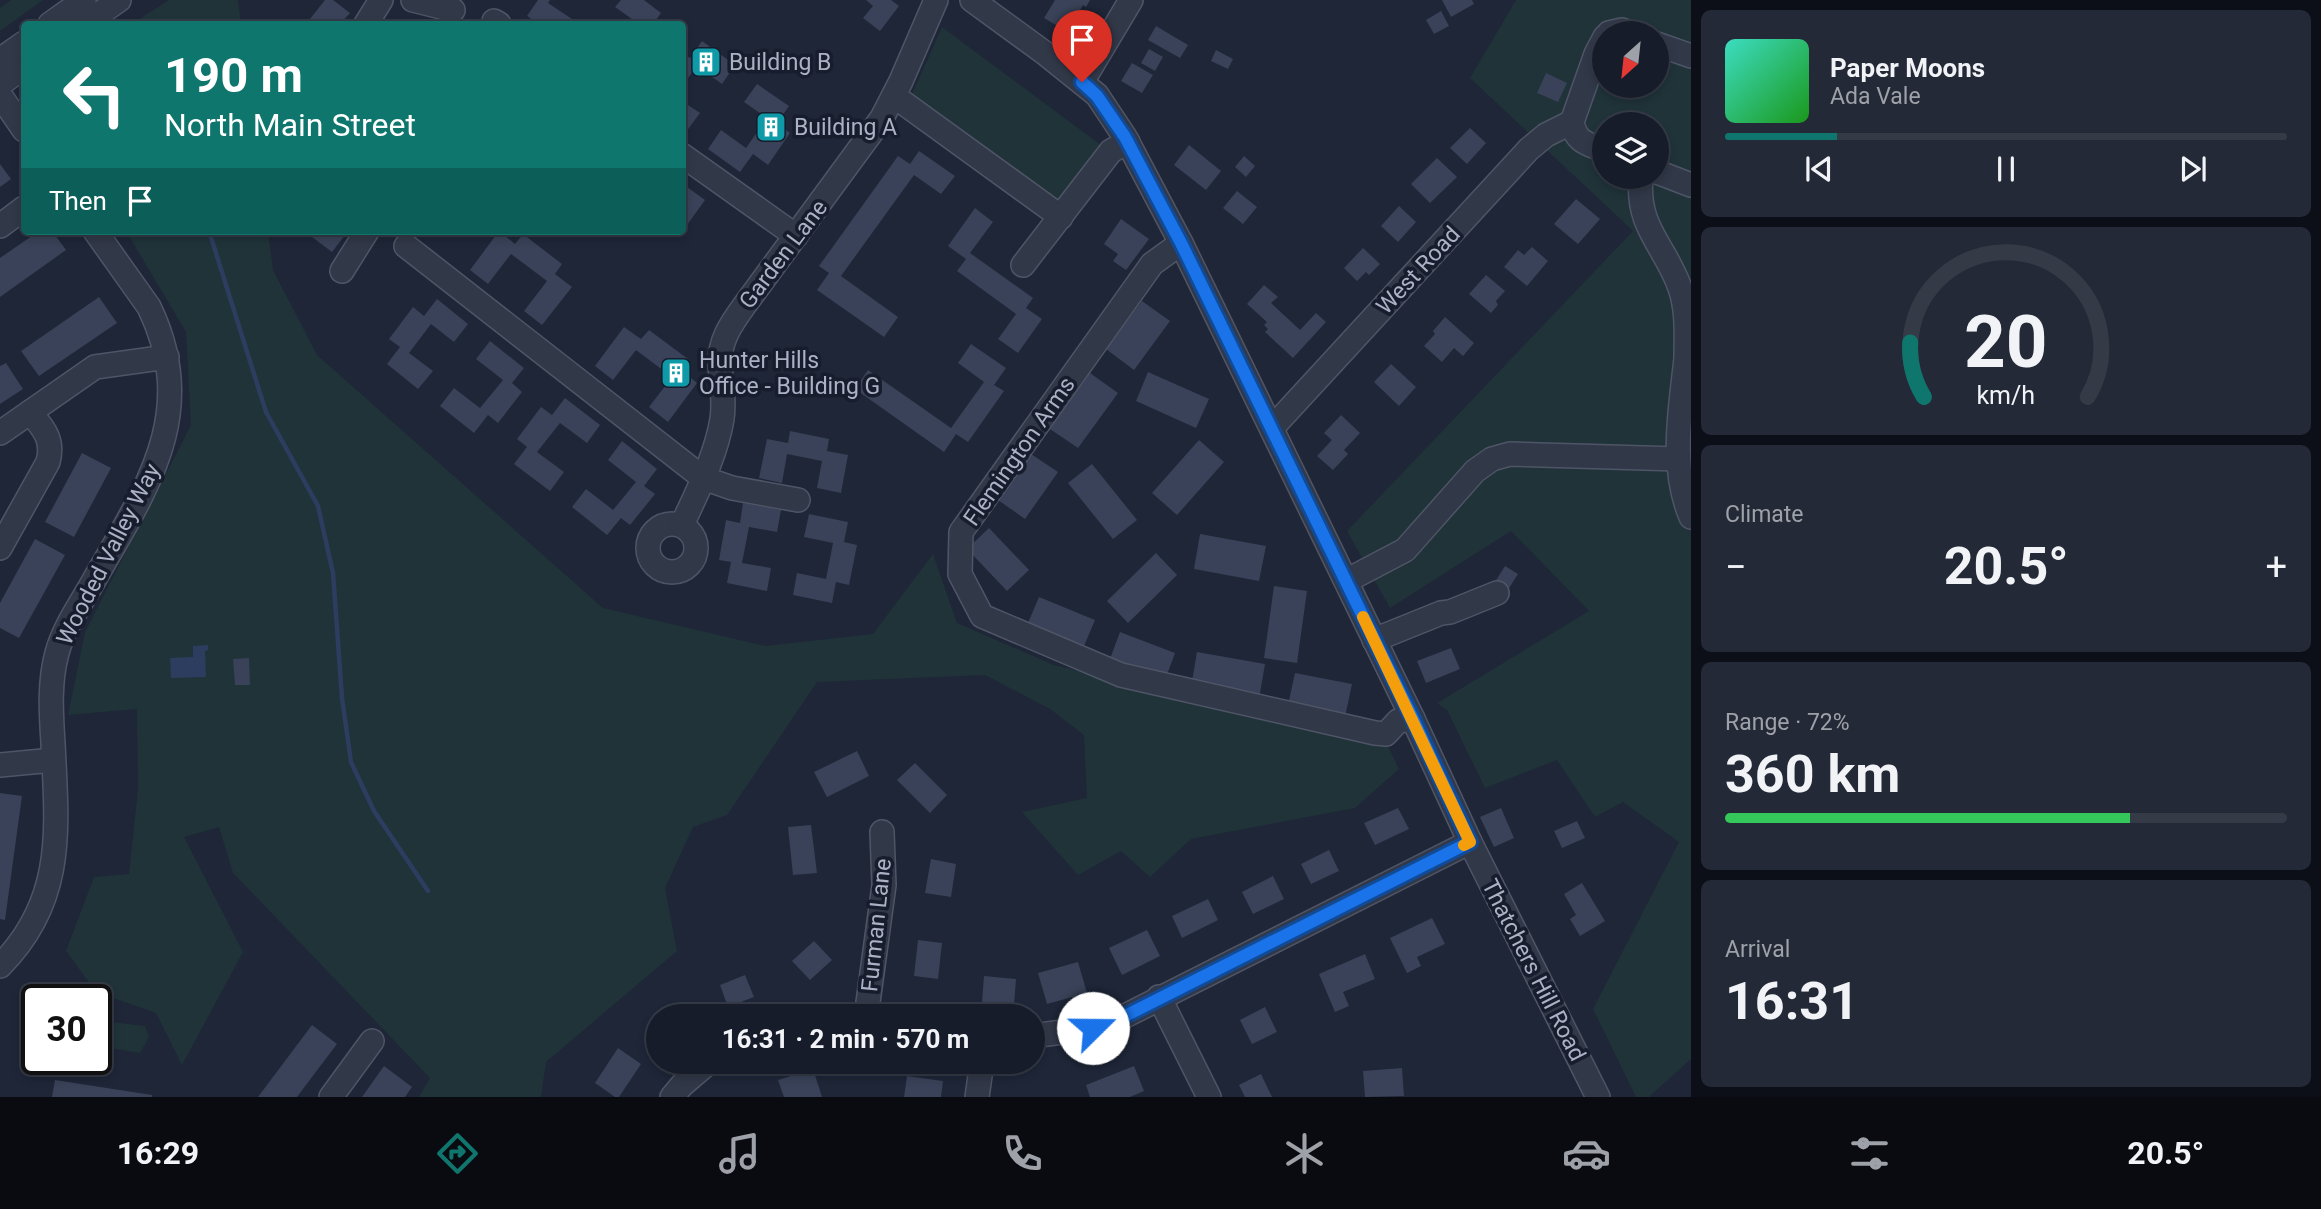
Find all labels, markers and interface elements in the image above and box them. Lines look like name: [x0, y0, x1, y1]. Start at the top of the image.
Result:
pin: [1052, 10, 1112, 82]
icon: arrive: [1063, 21, 1101, 59]
north arrow: [1592, 21, 1670, 98]
map controls: [1592, 21, 1669, 189]
building icon: Building B: [689, 45, 723, 79]
text: 190 m: [164, 47, 303, 104]
icon: left: [49, 49, 140, 140]
place label: Building B: [729, 49, 831, 76]
text: Paper Moons: [1830, 53, 1985, 83]
text: Ada Vale: [1830, 83, 1921, 110]
text: North Main Street: [164, 106, 416, 144]
building icon: Building A: [754, 110, 788, 144]
button: layers: [1592, 112, 1669, 189]
place label: Building A: [794, 114, 897, 141]
icon: previous: [1800, 150, 1838, 188]
icon: pause: [1987, 150, 2025, 188]
icon: next: [2174, 150, 2212, 188]
icon: arrive: [121, 182, 159, 220]
text: Then: [49, 186, 107, 216]
street label: Garden Lane: [734, 195, 833, 314]
street label: West Road: [1371, 221, 1466, 320]
text: 20: [1964, 300, 2048, 386]
place label: Hunter Hills Office - Building G: [699, 347, 880, 400]
building icon: Hunter Hills Office - Building G: [659, 356, 693, 390]
street label: Flemington Arms: [958, 372, 1081, 531]
text: km/h: [1977, 381, 2035, 410]
street label: Wooded Valley Way: [51, 459, 166, 649]
text: Climate: [1725, 501, 1804, 528]
text: 20.5°: [1944, 536, 2069, 597]
text: −: [1725, 545, 1747, 589]
text: +: [2265, 545, 2287, 589]
text: Range · 72%: [1725, 709, 1850, 736]
text: 360 km: [1725, 744, 1900, 805]
street label: Furman Lane: [856, 857, 897, 993]
street label: Thatchers Hill Road: [1476, 875, 1591, 1066]
text: Arrival: [1725, 936, 1790, 963]
text: 16:31: [1725, 971, 1859, 1032]
speed limit sign: 30: [21, 984, 112, 1075]
position arrow: [1056, 991, 1130, 1065]
text: 16:31 · 2 min · 570 m: [722, 1024, 969, 1054]
icon: directions: [433, 1129, 482, 1178]
icon: music: [715, 1129, 764, 1178]
icon: phone: [998, 1129, 1047, 1178]
icon: climate: [1280, 1129, 1329, 1178]
icon: car: [1562, 1129, 1611, 1178]
icon: filters: [1845, 1129, 1894, 1178]
text: 16:29: [117, 1134, 199, 1172]
text: 20.5°: [2127, 1134, 2204, 1172]

